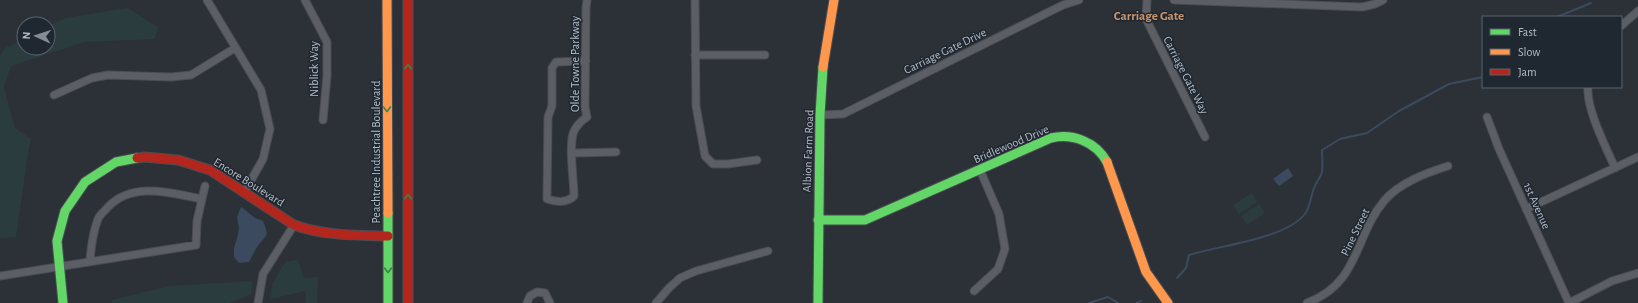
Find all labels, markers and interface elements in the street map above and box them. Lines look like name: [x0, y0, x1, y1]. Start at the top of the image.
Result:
district label: Carriage Gate: [1114, 10, 1184, 23]
north arrow: [16, 16, 56, 56]
street label: Olde Towne Parkway: [569, 16, 582, 112]
legend: [1482, 16, 1622, 88]
street label: Carriage Gate Drive: [902, 26, 988, 76]
text: Fast: [1518, 26, 1537, 38]
text: N: [21, 31, 32, 40]
street label: Carriage Gate Way: [1160, 34, 1211, 116]
street label: Niblick Way: [308, 41, 321, 97]
text: Slow: [1518, 46, 1540, 58]
one-way arrow: [404, 64, 412, 70]
text: Jam: [1518, 66, 1537, 78]
street label: Peachtree Industrial Boulevard: [370, 81, 382, 223]
one-way arrow: [383, 106, 391, 112]
street label: Albion Farm Road: [801, 110, 815, 192]
street label: Bridlewood Drive: [972, 123, 1050, 165]
street label: Encore Boulevard: [212, 155, 286, 209]
street label: 1st Avenue: [1521, 181, 1553, 231]
one-way arrow: [404, 194, 412, 200]
street label: Pine Street: [1338, 206, 1372, 258]
one-way arrow: [384, 267, 392, 273]

